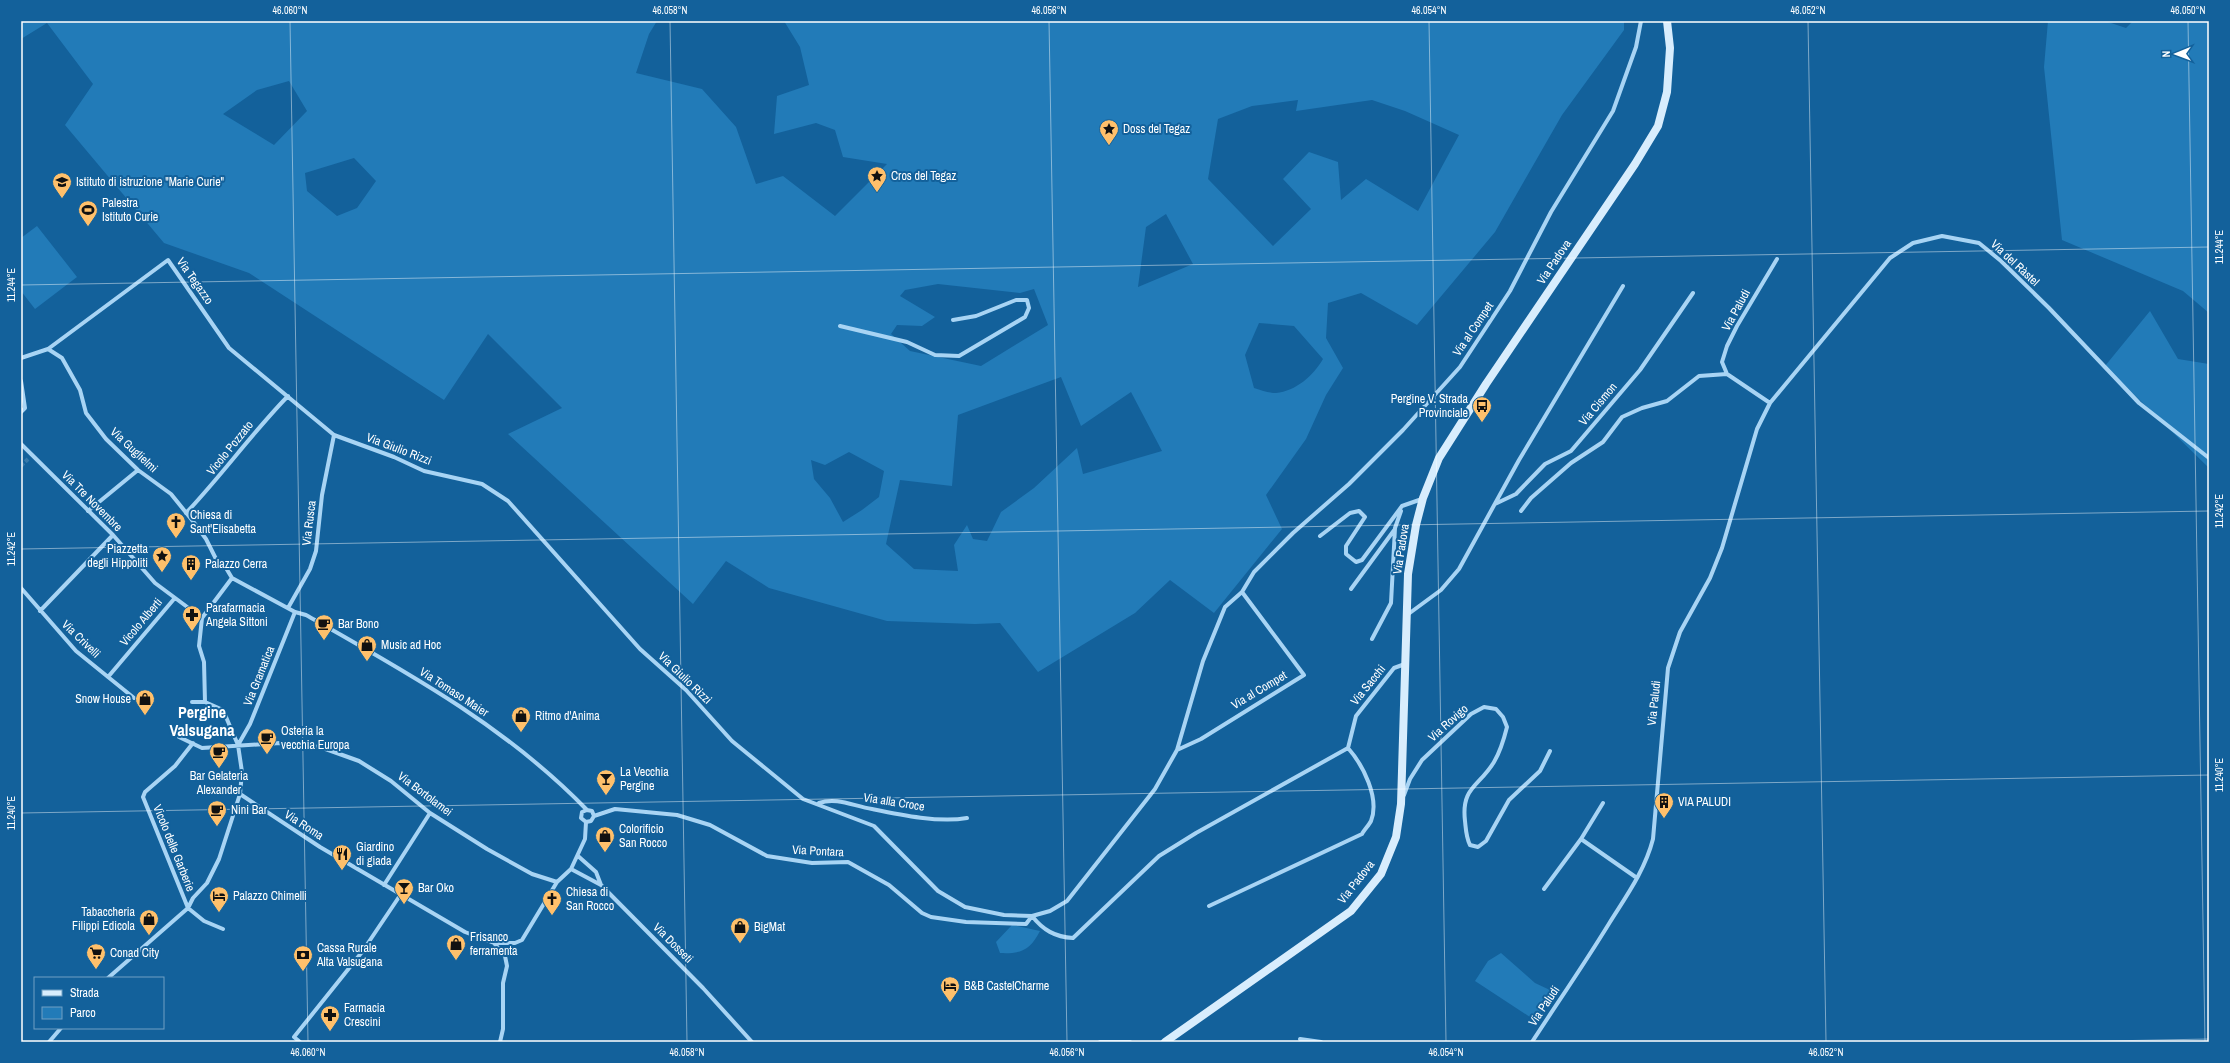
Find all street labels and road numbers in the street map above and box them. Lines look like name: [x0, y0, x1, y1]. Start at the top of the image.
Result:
street label: Via Padova: [1533, 236, 1575, 287]
street label: Via del Ràstel: [1987, 236, 2043, 290]
street label: Via Tegazzo: [173, 254, 217, 308]
street label: Via Paludi: [1718, 286, 1754, 334]
street label: Via al Compet: [1449, 299, 1497, 359]
street label: Via Cismon: [1575, 379, 1621, 429]
street label: Vicolo Pozzato: [203, 418, 257, 478]
street label: Via Guglielmi: [107, 424, 161, 476]
street label: Via Giulio Rizzi: [364, 429, 434, 469]
street label: Via Tre Novembre: [58, 467, 126, 535]
street label: Via Rusca: [298, 499, 320, 546]
street label: Via Padova: [1389, 522, 1413, 575]
street label: Vicolo Alberti: [116, 595, 166, 649]
street label: Via Crivelli: [58, 617, 104, 661]
street label: Via Gramatica: [240, 643, 278, 708]
street label: Via Giulio Rizzi: [655, 648, 715, 708]
street label: Via Sacchi: [1347, 662, 1389, 708]
street label: Via Tomaso Maier: [416, 664, 492, 721]
street label: Via al Compet: [1228, 667, 1290, 713]
street label: Via Paludi: [1644, 680, 1664, 726]
street label: Via Rovigo: [1425, 701, 1471, 745]
street label: Via Bortolamei: [394, 768, 456, 820]
street label: Via alla Croce: [862, 789, 926, 815]
street label: Vicolo delle Garberie: [149, 802, 199, 894]
street label: Via Roma: [281, 806, 327, 844]
street label: Via Pontara: [792, 842, 845, 860]
street label: Via Padova: [1334, 857, 1378, 907]
street label: Via Dosseti: [649, 919, 697, 967]
street label: Via Paludi: [1525, 983, 1563, 1029]

